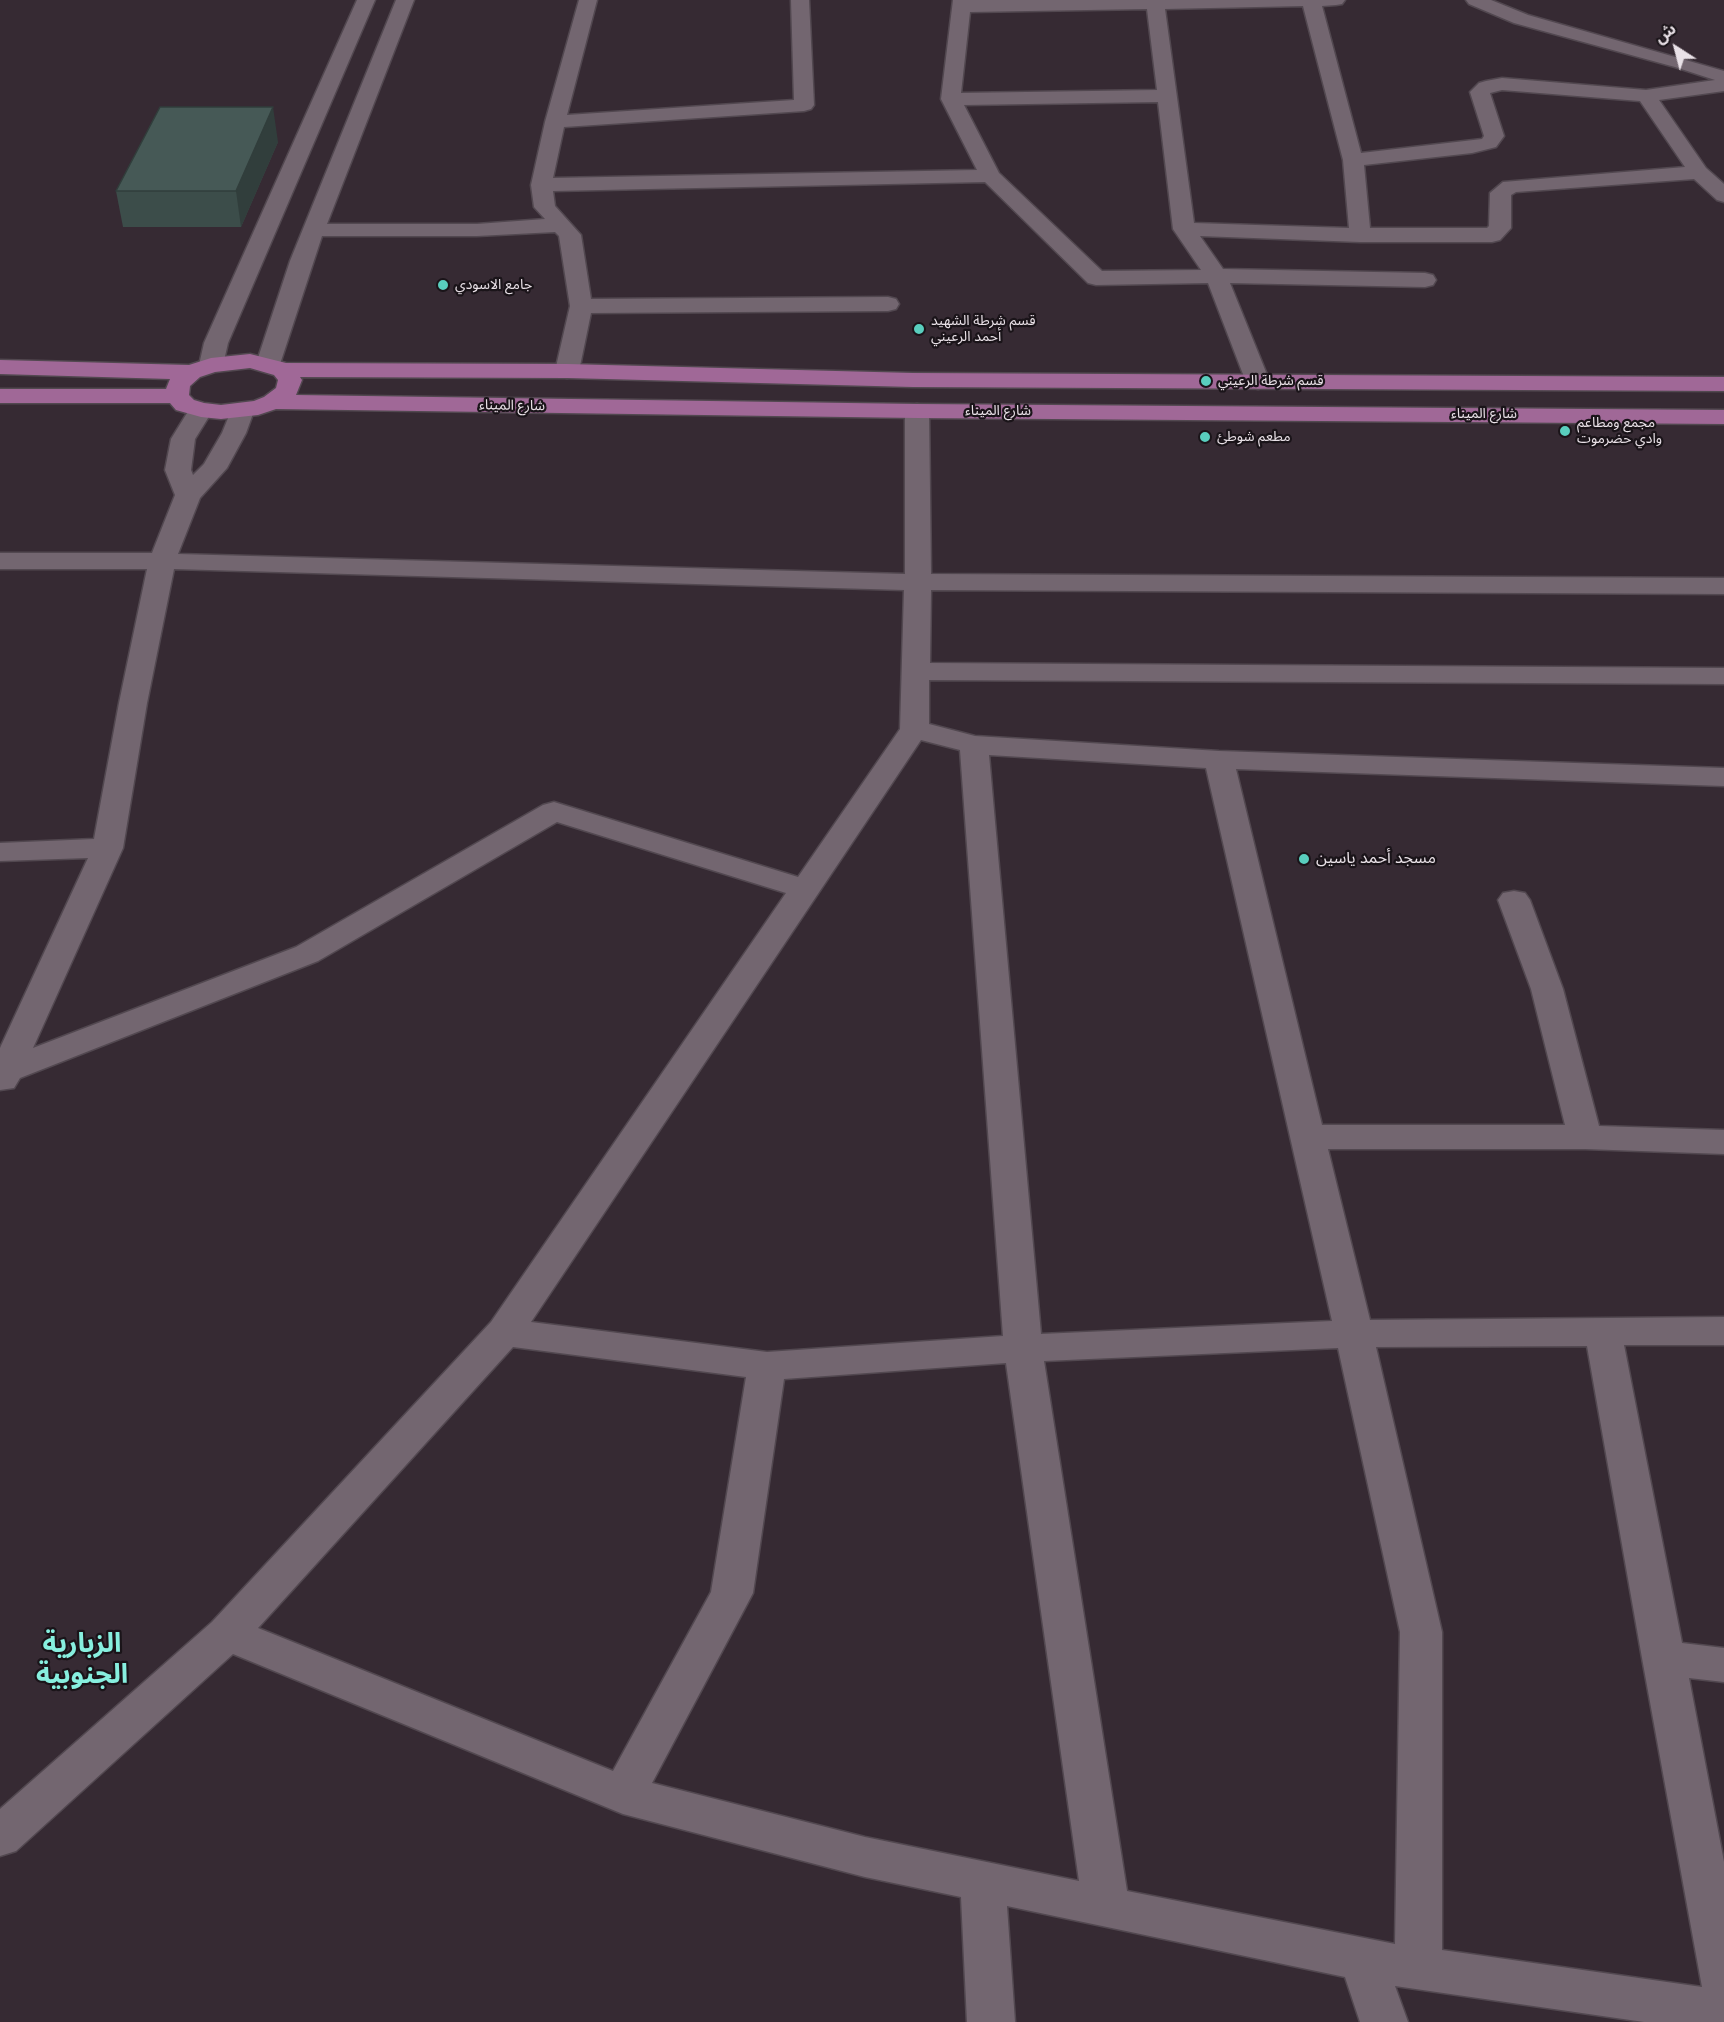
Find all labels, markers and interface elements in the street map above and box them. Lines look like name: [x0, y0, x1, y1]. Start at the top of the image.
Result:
north arrow: [1646, 18, 1706, 78]
text: ش: [1650, 18, 1680, 48]
place label: جامع الاسودي: [455, 277, 532, 293]
marker: جامع الاسودي: [436, 278, 450, 292]
place label: قسم شرطة الشهيد أحمد الرعيني: [931, 313, 1035, 346]
marker: قسم شرطة الشهيد أحمد الرعيني: [912, 322, 926, 336]
place label: قسم شرطة الرعيني: [1218, 373, 1323, 389]
marker: قسم شرطة الرعيني: [1199, 374, 1213, 388]
street label: شارع الميناء: [479, 397, 545, 415]
street label: شارع الميناء: [965, 403, 1031, 419]
street label: شارع الميناء: [1451, 406, 1517, 422]
place label: مجمع ومطاعم وادي حضرموت: [1577, 415, 1662, 448]
marker: مجمع ومطاعم وادي حضرموت: [1558, 424, 1572, 438]
place label: مطعم شوطئ: [1217, 429, 1291, 445]
marker: مطعم شوطئ: [1198, 430, 1212, 444]
place label: مسجد أحمد ياسين: [1316, 849, 1436, 869]
marker: مسجد أحمد ياسين: [1297, 852, 1311, 866]
district label: الزبارية الجنوبية: [36, 1629, 128, 1692]

